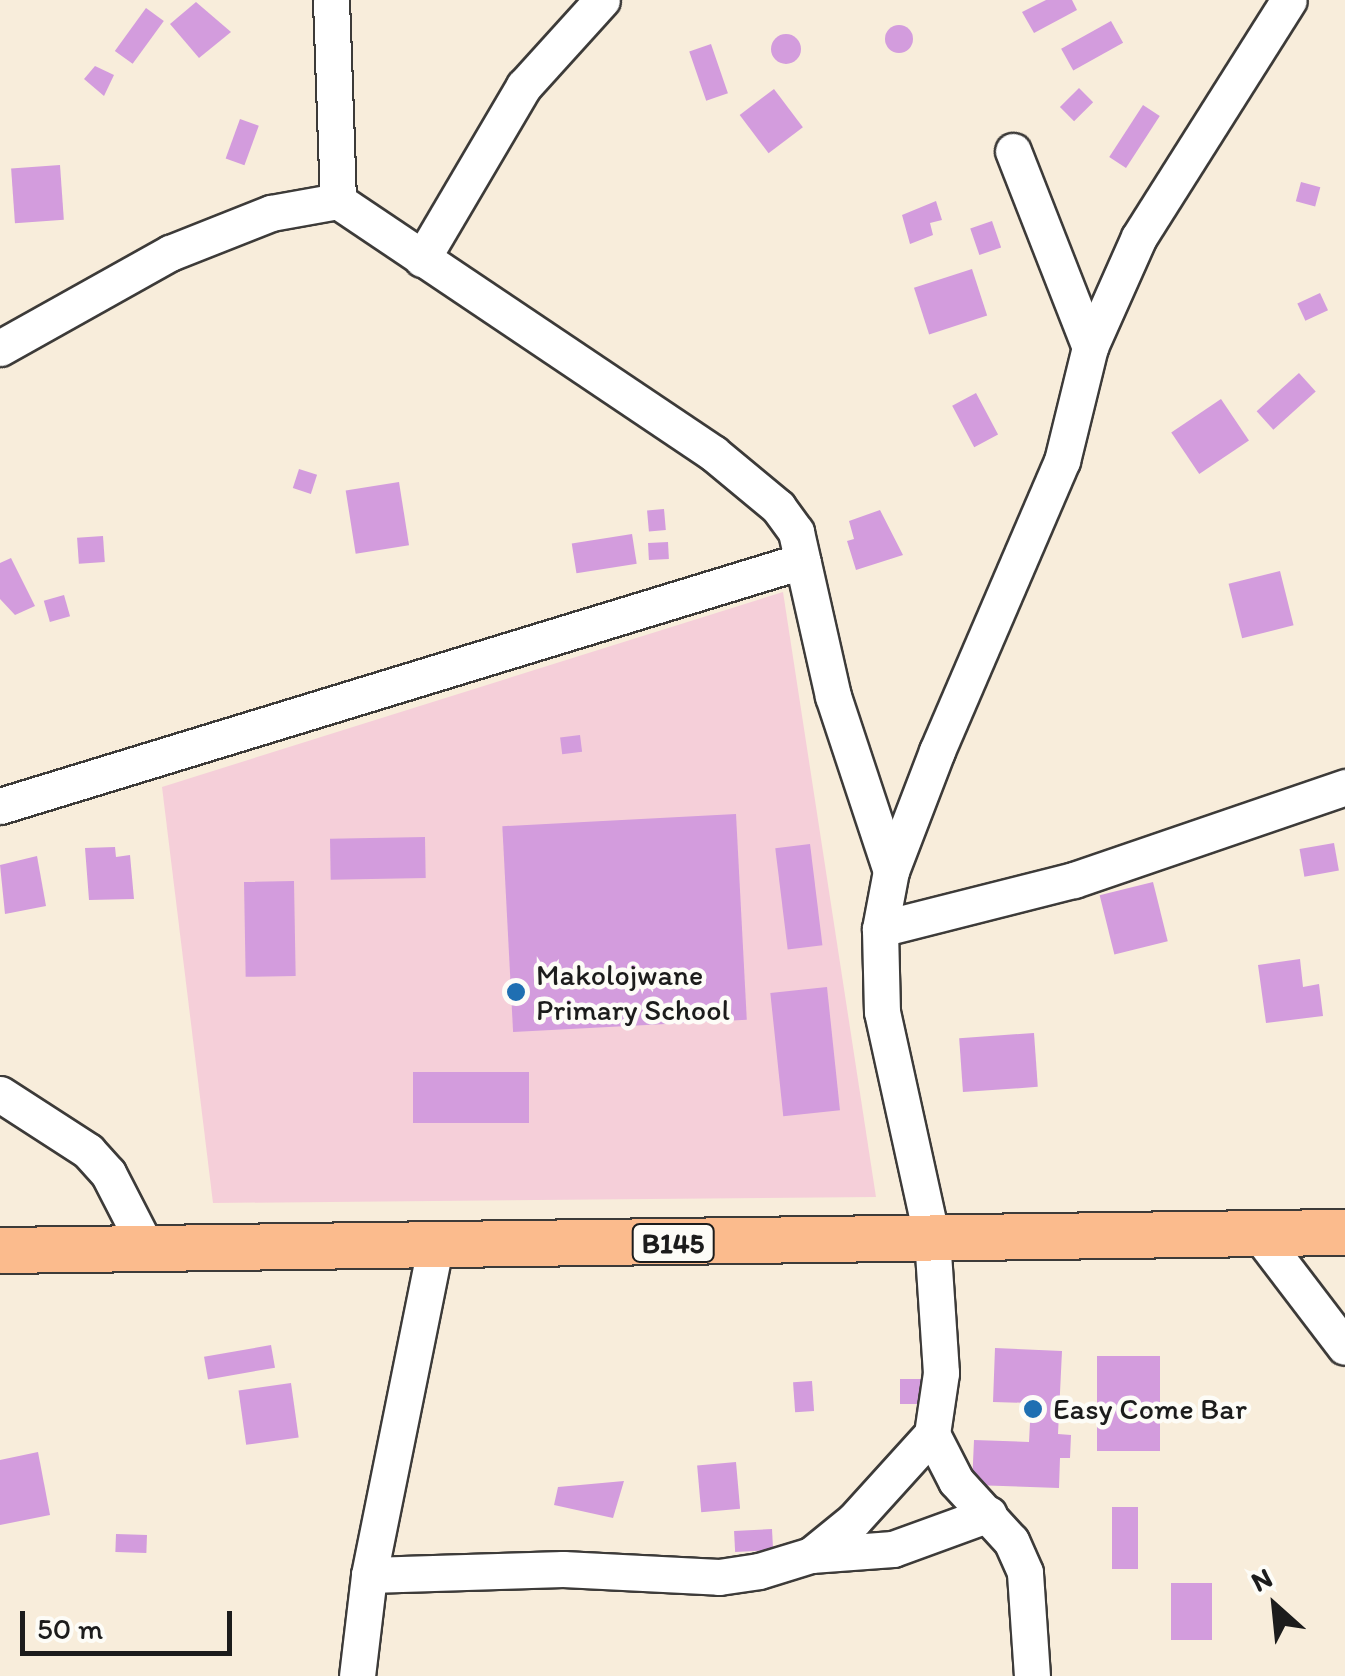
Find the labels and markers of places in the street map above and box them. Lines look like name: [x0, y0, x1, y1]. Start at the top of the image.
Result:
place label: Makolojwane Primary School: [536, 957, 730, 1028]
marker: Makolojwane Primary School: [505, 981, 527, 1003]
place label: Easy Come Bar: [1053, 1391, 1247, 1427]
marker: Easy Come Bar: [1022, 1398, 1044, 1420]

